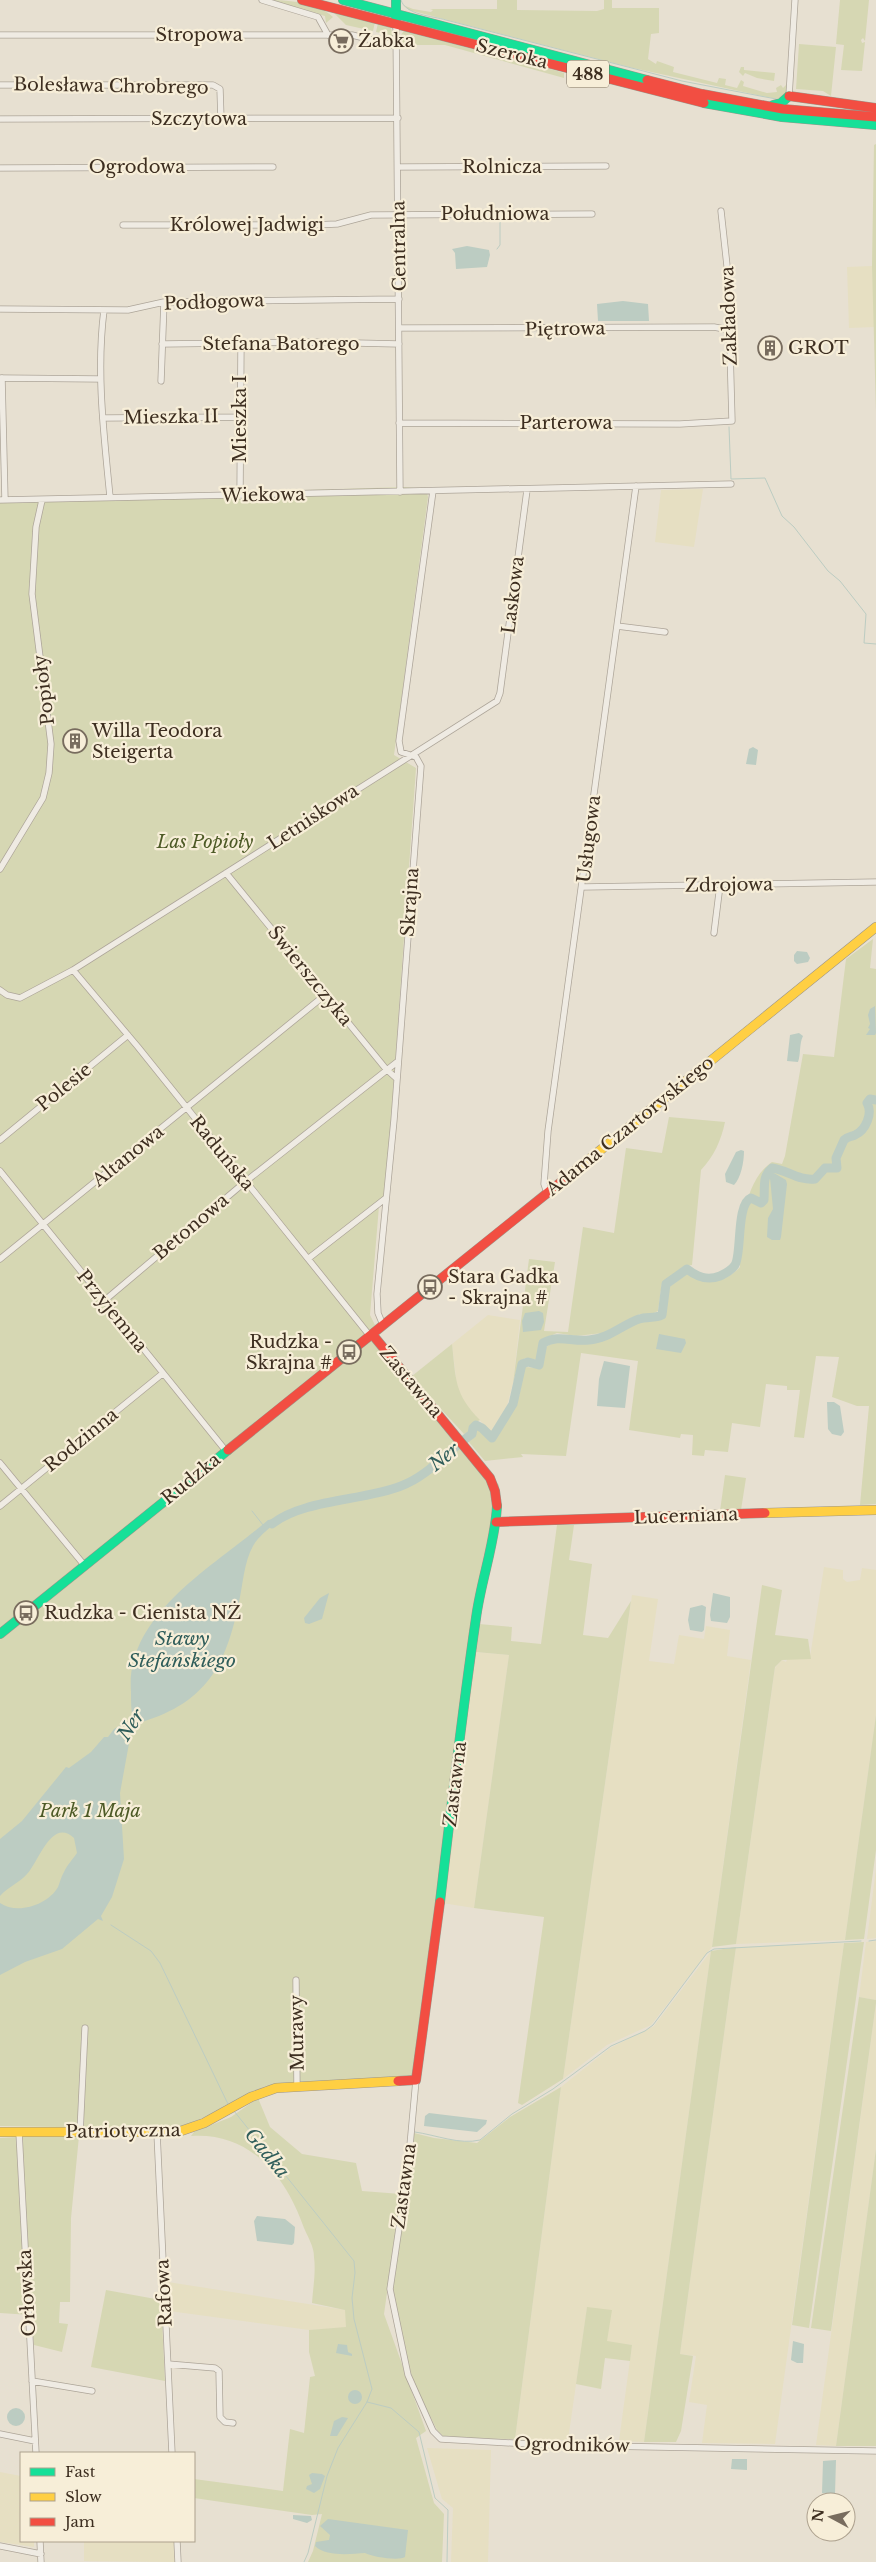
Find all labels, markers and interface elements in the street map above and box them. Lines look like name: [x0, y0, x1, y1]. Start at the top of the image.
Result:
street label: Stropowa: [155, 24, 243, 46]
supermarket icon: Żabka: [328, 28, 354, 54]
place label: Żabka: [358, 29, 415, 52]
street label: Szeroka: [474, 34, 550, 74]
road number: 488: [567, 61, 609, 88]
street label: Bolesława Chrobrego: [13, 73, 209, 99]
street label: Szczytowa: [151, 108, 247, 130]
street label: Ogrodowa: [89, 156, 185, 178]
street label: Rolnicza: [462, 156, 542, 178]
street label: Centralna: [387, 200, 411, 292]
street label: Południowa: [441, 203, 549, 225]
street label: Królowej Jadwigi: [170, 214, 324, 236]
street label: Zakładowa: [716, 266, 742, 366]
street label: Podłogowa: [163, 289, 265, 315]
street label: Piętrowa: [525, 317, 605, 341]
street label: Stefana Batorego: [203, 333, 359, 355]
building icon: GROT: [757, 335, 783, 361]
place label: GROT: [788, 337, 849, 359]
street label: Mieszka I: [229, 375, 251, 463]
street label: Mieszka II: [123, 405, 219, 429]
street label: Parterowa: [520, 412, 612, 434]
street label: Wiekowa: [220, 483, 305, 507]
street label: Laskowa: [497, 555, 529, 635]
street label: Popioły: [29, 653, 59, 727]
place label: Willa Teodora Steigerta: [91, 720, 222, 763]
building icon: Willa Teodora Steigerta: [62, 728, 88, 754]
street label: Letniskowa: [263, 779, 363, 855]
street label: Usługowa: [573, 794, 605, 884]
park label: Las Popioły: [156, 831, 254, 853]
street label: Skrajna: [397, 867, 423, 937]
street label: Zdrojowa: [685, 873, 773, 897]
street label: Świerszczyka: [263, 921, 358, 1030]
street label: Adama Czartoryskiego: [541, 1052, 718, 1201]
street label: Polesie: [32, 1058, 96, 1116]
street label: Raduńska: [185, 1111, 259, 1195]
street label: Altanowa: [87, 1121, 168, 1192]
street label: Betonowa: [149, 1189, 233, 1265]
street label: Przyjemna: [72, 1265, 152, 1357]
place label: Stara Gadka - Skrajna #: [448, 1266, 559, 1309]
bus stop icon: Stara Gadka - Skrajna #: [417, 1274, 443, 1300]
place label: Rudzka - Skrajna #: [246, 1331, 332, 1374]
bus stop icon: Rudzka - Skrajna #: [336, 1339, 362, 1365]
street label: Zastawna: [375, 1342, 447, 1422]
street label: Rodzinna: [40, 1403, 122, 1477]
water label: Ner: [423, 1437, 465, 1477]
street label: Rudzka: [157, 1449, 225, 1509]
street label: Lucerniana: [633, 1503, 739, 1529]
bus stop icon: Rudzka - Cienista NŻ: [13, 1600, 39, 1626]
place label: Rudzka - Cienista NŻ: [44, 1601, 241, 1624]
water label: Stawy Stefańskiego: [128, 1627, 236, 1672]
water label: Ner: [112, 1704, 150, 1746]
street label: Zastawna: [439, 1740, 471, 1828]
park label: Park 1 Maja: [38, 1800, 141, 1822]
street label: Murawy: [285, 1994, 309, 2071]
street label: Patriotyczna: [65, 2119, 181, 2143]
water label: Gadka: [240, 2123, 294, 2183]
street label: Zastawna: [387, 2142, 421, 2230]
street label: Orłowska: [14, 2249, 40, 2337]
street label: Rafowa: [151, 2259, 177, 2327]
street label: Ogrodników: [514, 2433, 631, 2457]
legend: [20, 2452, 195, 2542]
text: Fast: [65, 2462, 96, 2481]
text: Slow: [65, 2487, 102, 2506]
north arrow: [806, 2492, 856, 2542]
text: N: [808, 2508, 828, 2523]
text: Jam: [63, 2512, 95, 2531]

